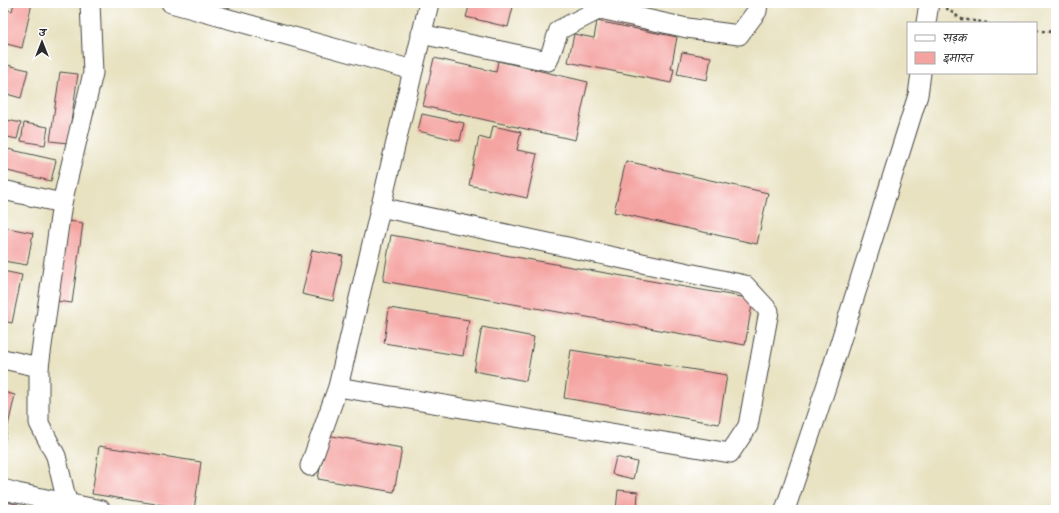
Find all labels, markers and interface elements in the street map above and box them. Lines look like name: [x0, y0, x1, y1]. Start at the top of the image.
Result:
north arrow: [22, 22, 62, 62]
legend: [907, 22, 1037, 74]
text: उ: [39, 24, 48, 42]
text: सड़क: [943, 29, 969, 48]
text: इमारत: [943, 49, 975, 68]

